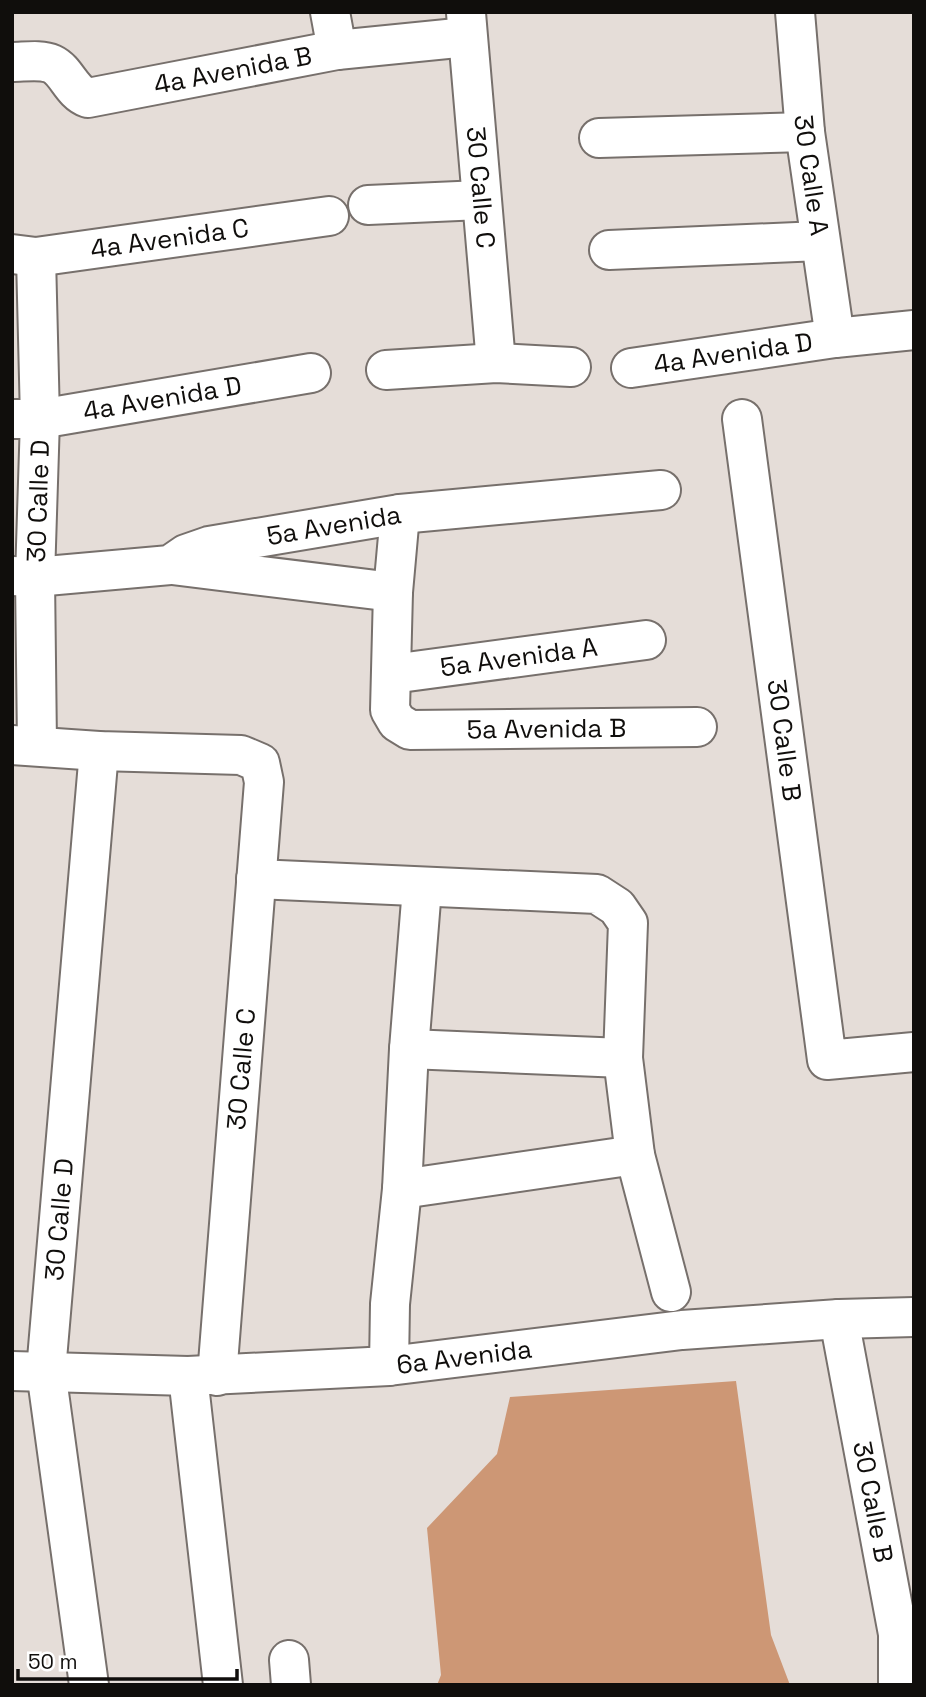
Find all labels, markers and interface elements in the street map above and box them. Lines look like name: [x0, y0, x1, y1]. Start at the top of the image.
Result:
street label: 4a Avenida B: [151, 38, 315, 102]
street label: 30 Calle A: [787, 113, 837, 238]
street label: 30 Calle C: [459, 125, 503, 250]
street label: 4a Avenida C: [88, 210, 251, 266]
street label: 4a Avenida D: [651, 325, 815, 381]
street label: 4a Avenida D: [80, 368, 244, 428]
street label: 30 Calle D: [19, 439, 57, 563]
street label: 5a Avenida: [264, 497, 404, 553]
street label: 5a Avenida A: [438, 630, 600, 684]
street label: 30 Calle B: [760, 677, 810, 803]
street label: 5a Avenida B: [467, 711, 626, 746]
street label: 30 Calle C: [219, 1007, 263, 1131]
street label: 30 Calle D: [37, 1157, 81, 1282]
street label: 6a Avenida: [395, 1332, 534, 1382]
street label: 30 Calle B: [845, 1438, 901, 1565]
scale bar: [18, 1638, 236, 1682]
text: 50 m: [28, 1648, 78, 1675]

